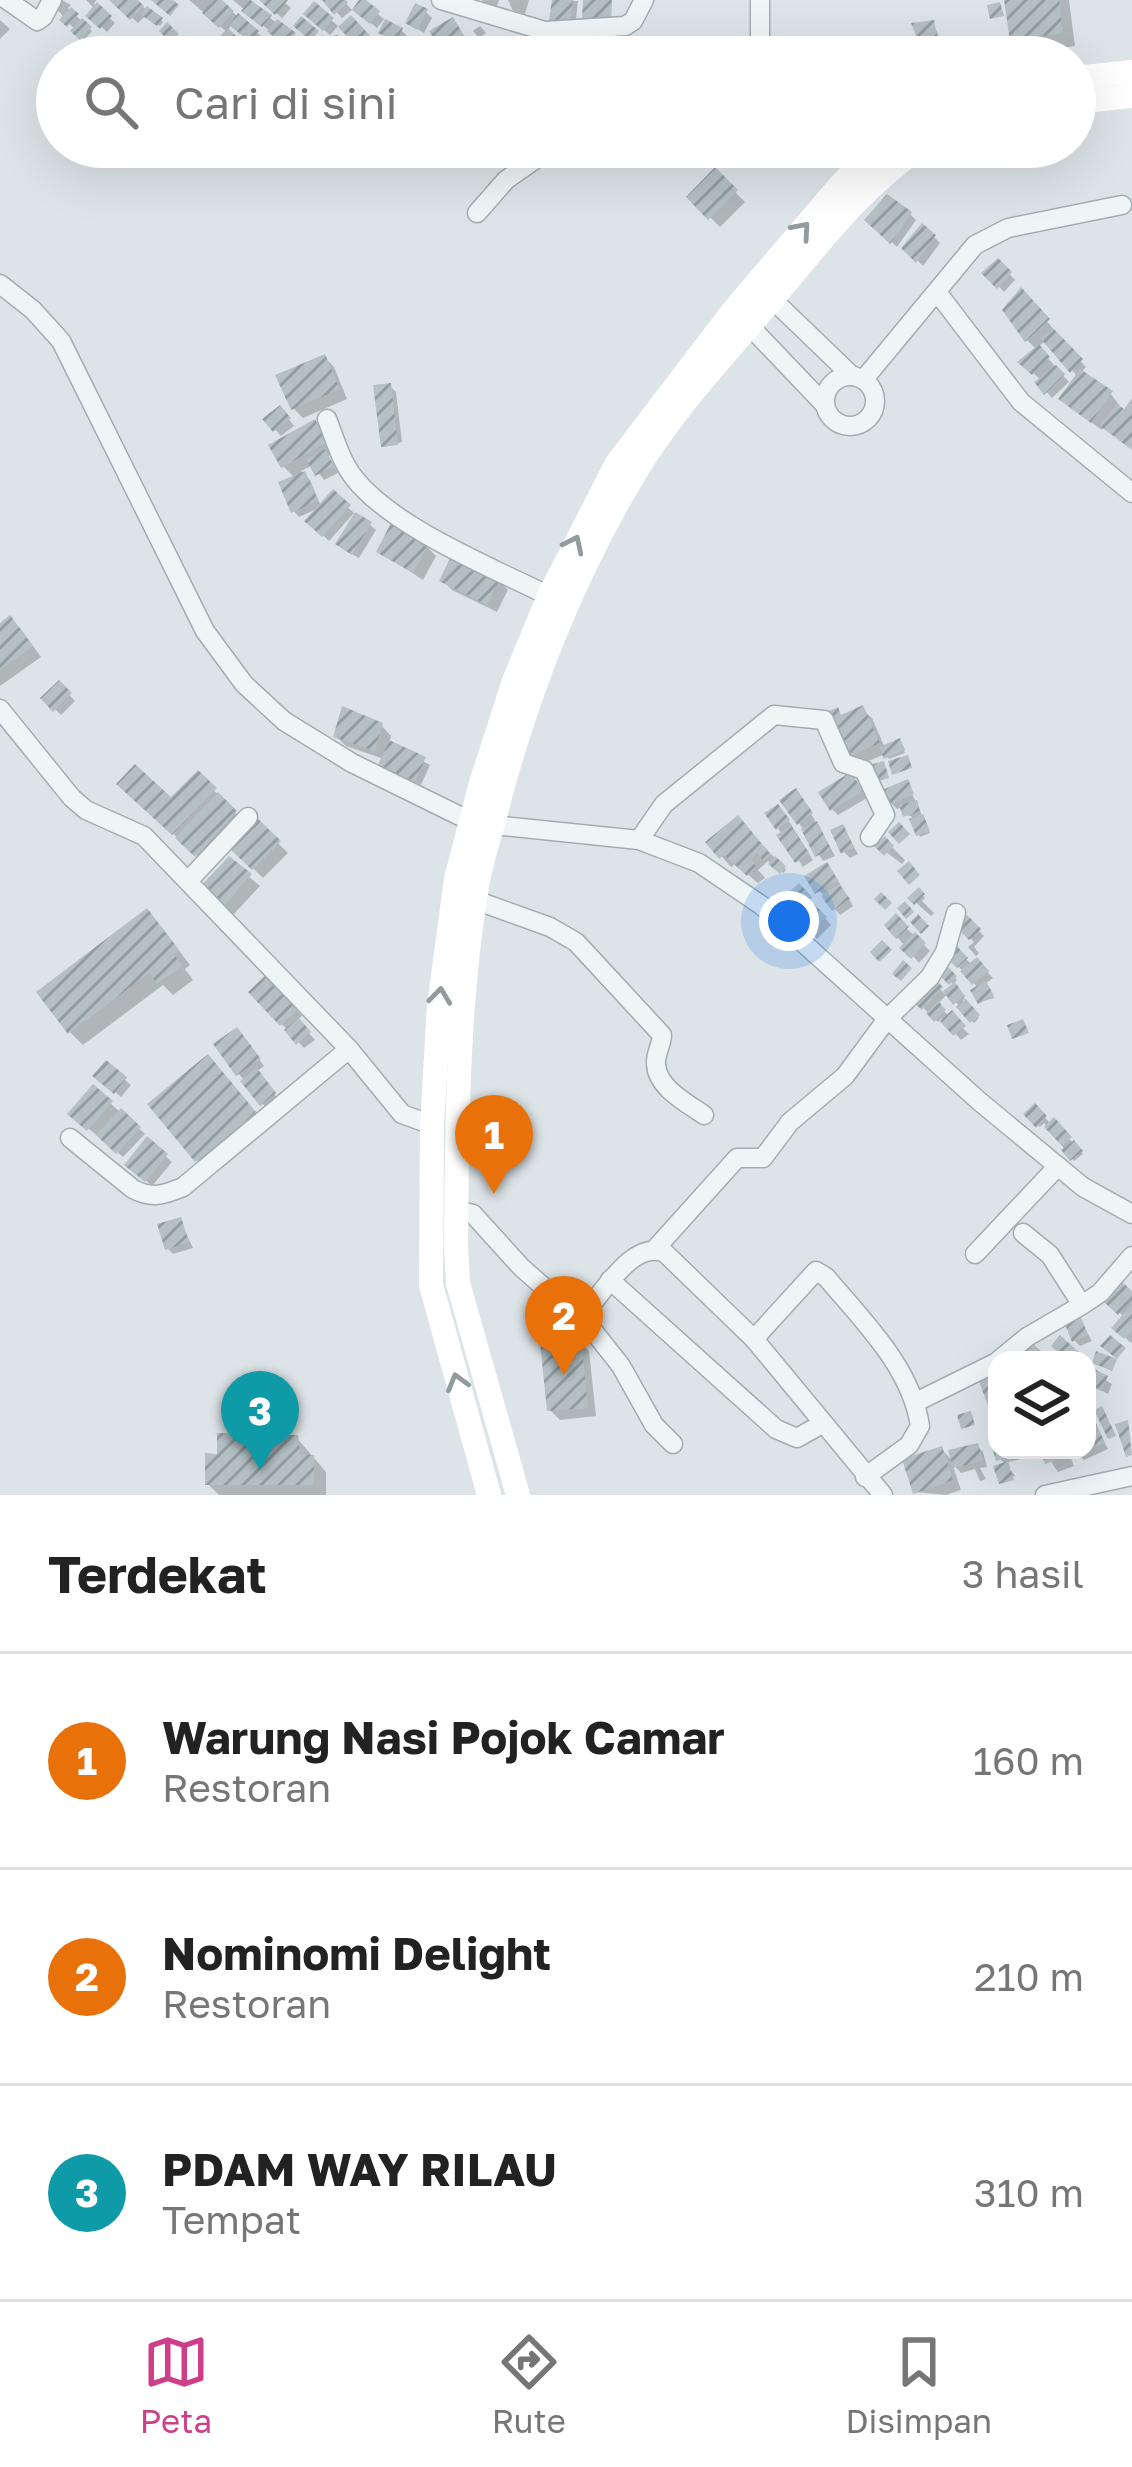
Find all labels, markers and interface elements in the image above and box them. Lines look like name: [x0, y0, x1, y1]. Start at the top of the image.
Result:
search box: [36, 36, 1096, 168]
icon: search: [78, 69, 144, 135]
text: Cari di sini: [174, 75, 398, 129]
one-way arrow: [788, 222, 809, 244]
one-way arrow: [560, 535, 583, 556]
your location: [759, 891, 819, 951]
one-way arrow: [427, 986, 453, 1006]
pin: 1: [455, 1095, 533, 1194]
pin: 2: [525, 1276, 603, 1375]
map controls: [988, 1351, 1096, 1459]
button: layers: [988, 1351, 1096, 1459]
pin: 3: [221, 1371, 299, 1470]
one-way arrow: [446, 1373, 471, 1394]
text: Terdekat: [48, 1543, 267, 1604]
text: 3 hasil: [962, 1550, 1084, 1597]
text: Warung Nasi Pojok Camar: [162, 1710, 725, 1764]
text: 1: [77, 1737, 97, 1784]
text: 160 m: [973, 1737, 1084, 1784]
text: Restoran: [162, 1764, 331, 1811]
text: Nominomi Delight: [162, 1926, 551, 1980]
text: 2: [75, 1953, 99, 2000]
text: 210 m: [974, 1953, 1084, 2000]
text: Restoran: [162, 1980, 331, 2027]
text: PDAM WAY RILAU: [162, 2142, 557, 2196]
text: 3: [75, 2169, 99, 2216]
text: 310 m: [974, 2169, 1084, 2216]
text: Tempat: [162, 2196, 301, 2243]
tab: Peta: [140, 2329, 212, 2440]
tab: Rute: [492, 2329, 566, 2440]
tab: Disimpan: [845, 2329, 992, 2440]

